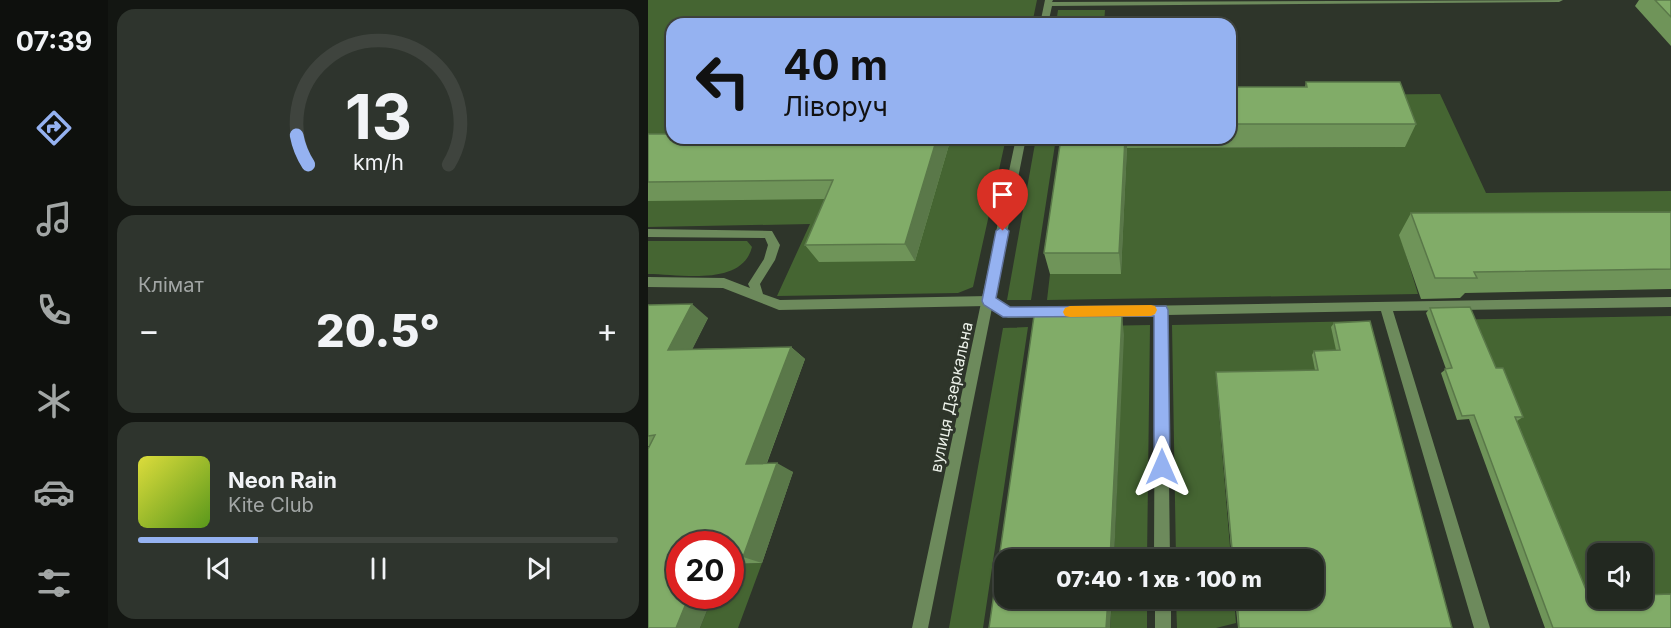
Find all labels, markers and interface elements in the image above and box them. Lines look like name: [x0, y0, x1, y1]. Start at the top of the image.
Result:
text: 07:39: [16, 25, 92, 58]
text: 40 m: [783, 39, 888, 90]
icon: left: [684, 42, 762, 120]
text: 13: [344, 79, 412, 154]
text: Ліворуч: [783, 90, 888, 123]
icon: directions: [33, 107, 75, 149]
text: km/h: [353, 149, 403, 175]
pin: [977, 169, 1028, 231]
icon: arrive: [986, 178, 1019, 211]
icon: music: [33, 198, 75, 240]
text: Клімат: [138, 273, 204, 297]
icon: phone: [33, 289, 75, 331]
text: 20.5°: [316, 303, 440, 358]
text: −: [138, 310, 160, 350]
text: +: [596, 310, 618, 350]
street label: вулиця Дзеркальна: [925, 320, 977, 474]
icon: climate: [33, 380, 75, 422]
position arrow: [1130, 435, 1194, 499]
text: Neon Rain: [228, 467, 337, 493]
icon: car: [33, 471, 75, 513]
text: Kite Club: [228, 493, 314, 517]
speed limit sign: 20: [666, 531, 744, 609]
map controls: [1587, 543, 1653, 609]
button: sound: [1587, 543, 1653, 609]
icon: previous: [202, 552, 235, 585]
icon: pause: [362, 552, 395, 585]
icon: next: [522, 552, 555, 585]
icon: filters: [33, 562, 75, 604]
text: 07:40 · 1 хв · 100 m: [1056, 566, 1262, 592]

